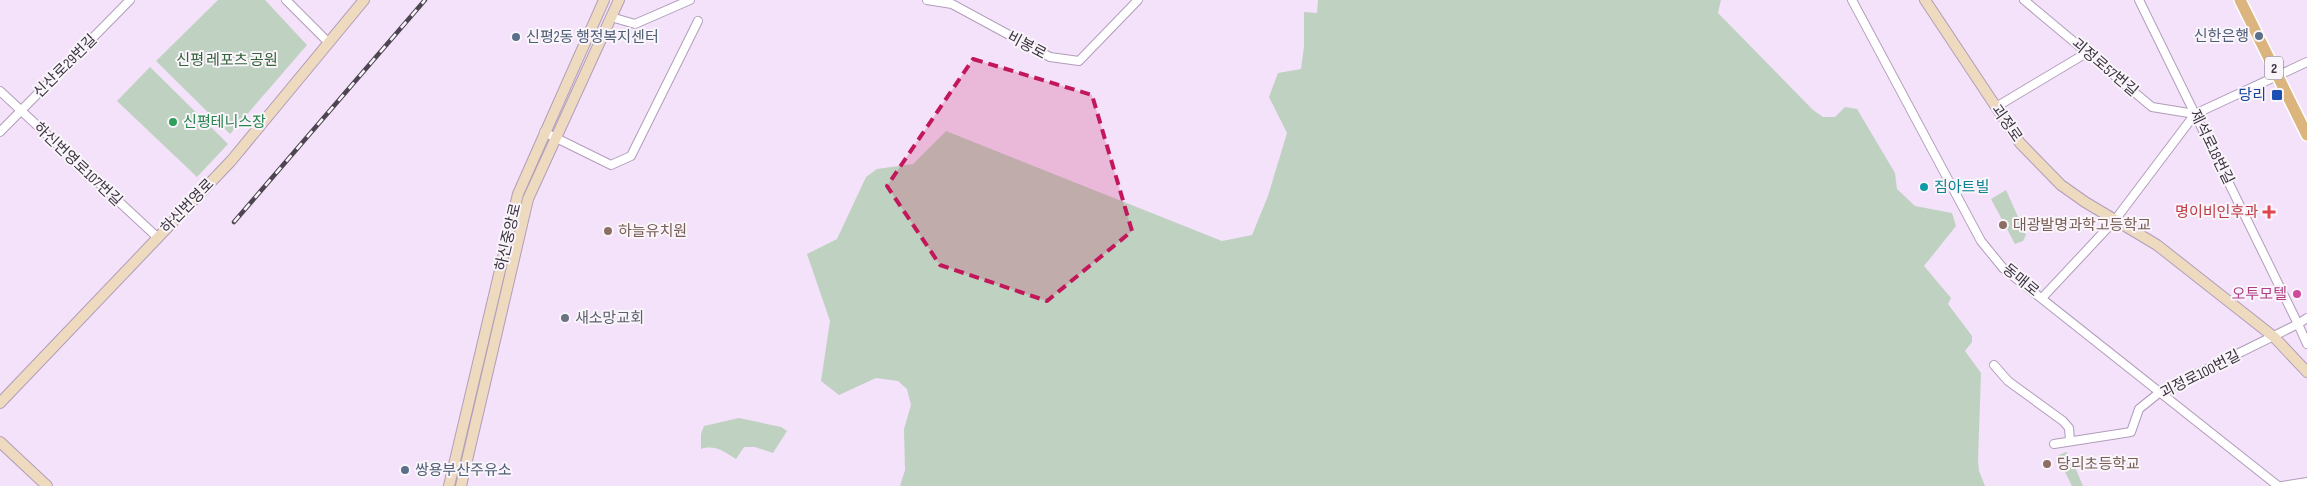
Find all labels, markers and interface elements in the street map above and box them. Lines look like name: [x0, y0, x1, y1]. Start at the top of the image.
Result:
street label: 비봉로: [1004, 27, 1050, 64]
place label: 신한은행: [2194, 27, 2249, 46]
place label: 신평2동 행정복지센터: [526, 28, 659, 47]
marker: 신한은행: [2253, 30, 2265, 42]
street label: 신산로29번길: [30, 31, 101, 102]
marker: 신평2동 행정복지센터: [510, 31, 522, 43]
street label: 괴정로57번길: [2068, 34, 2142, 101]
park label: 신평 레포츠 공원: [176, 51, 278, 70]
road number: 2: [2265, 56, 2283, 80]
place label: 당리: [2238, 86, 2266, 105]
marker: 당리: [2270, 88, 2284, 102]
street label: 괴정로: [1987, 101, 2026, 146]
street label: 제석로18번길: [2185, 107, 2238, 188]
place label: 신평테니스장: [183, 113, 266, 132]
marker: 신평테니스장: [167, 116, 179, 128]
street label: 하신번영로107번길: [29, 118, 126, 210]
street label: 하신번영로: [157, 175, 218, 238]
place label: 짐아트빌: [1934, 178, 1989, 197]
marker: 짐아트빌: [1918, 181, 1930, 193]
street label: 하신중앙로: [491, 201, 526, 273]
place label: 명이비인후과: [2175, 203, 2258, 222]
marker: 명이비인후과: [2262, 205, 2276, 219]
place label: 대광발명과학고등학교: [2013, 216, 2151, 235]
marker: 대광발명과학고등학교: [1997, 219, 2009, 231]
place label: 하늘유치원: [618, 222, 687, 241]
marker: 하늘유치원: [602, 225, 614, 237]
street label: 동매로: [1999, 260, 2043, 301]
place label: 오투모텔: [2232, 285, 2287, 304]
marker: 오투모텔: [2291, 288, 2303, 300]
place label: 새소망교회: [575, 309, 644, 328]
marker: 새소망교회: [559, 312, 571, 324]
street label: 괴정로100번길: [2157, 346, 2244, 403]
place label: 당리초등학교: [2057, 455, 2140, 474]
marker: 당리초등학교: [2041, 458, 2053, 470]
place label: 쌍용부산주유소: [415, 461, 512, 480]
marker: 쌍용부산주유소: [399, 464, 411, 476]

